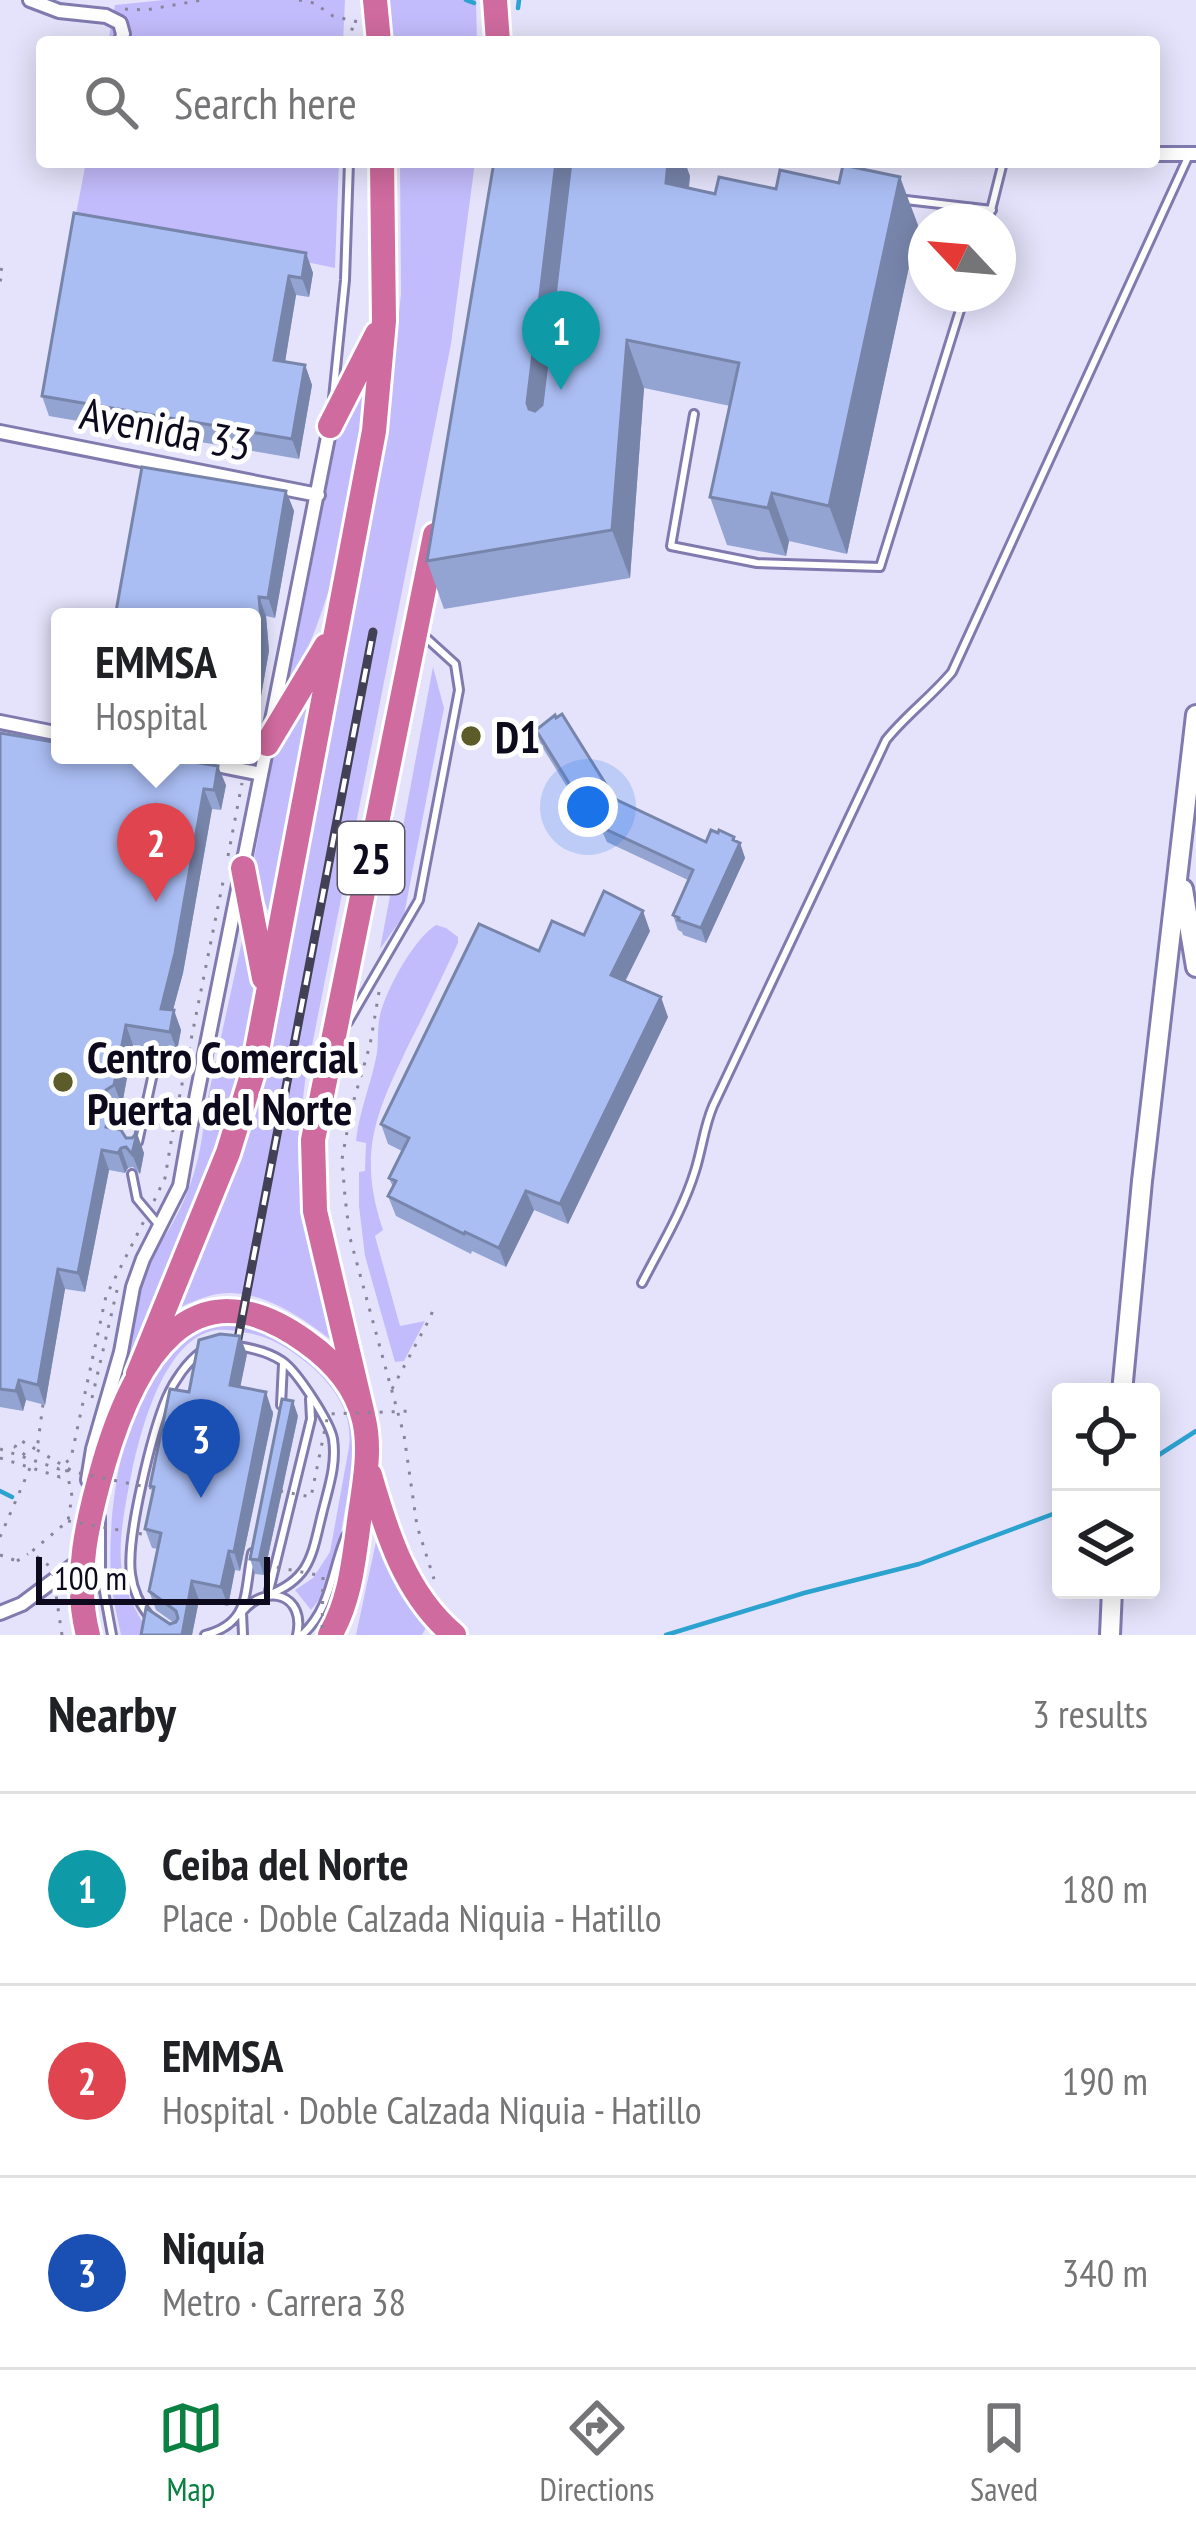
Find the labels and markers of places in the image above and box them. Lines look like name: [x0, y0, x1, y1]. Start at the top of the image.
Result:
pin: 1: [522, 291, 600, 390]
place label: D1: [495, 707, 541, 765]
marker: D1: [458, 723, 484, 749]
pin: 2: [117, 803, 195, 902]
place label: Centro Comercial Puerta del Norte: [87, 1027, 359, 1137]
marker: Centro Comercial Puerta del Norte: [50, 1069, 76, 1095]
pin: 3: [162, 1399, 240, 1498]

